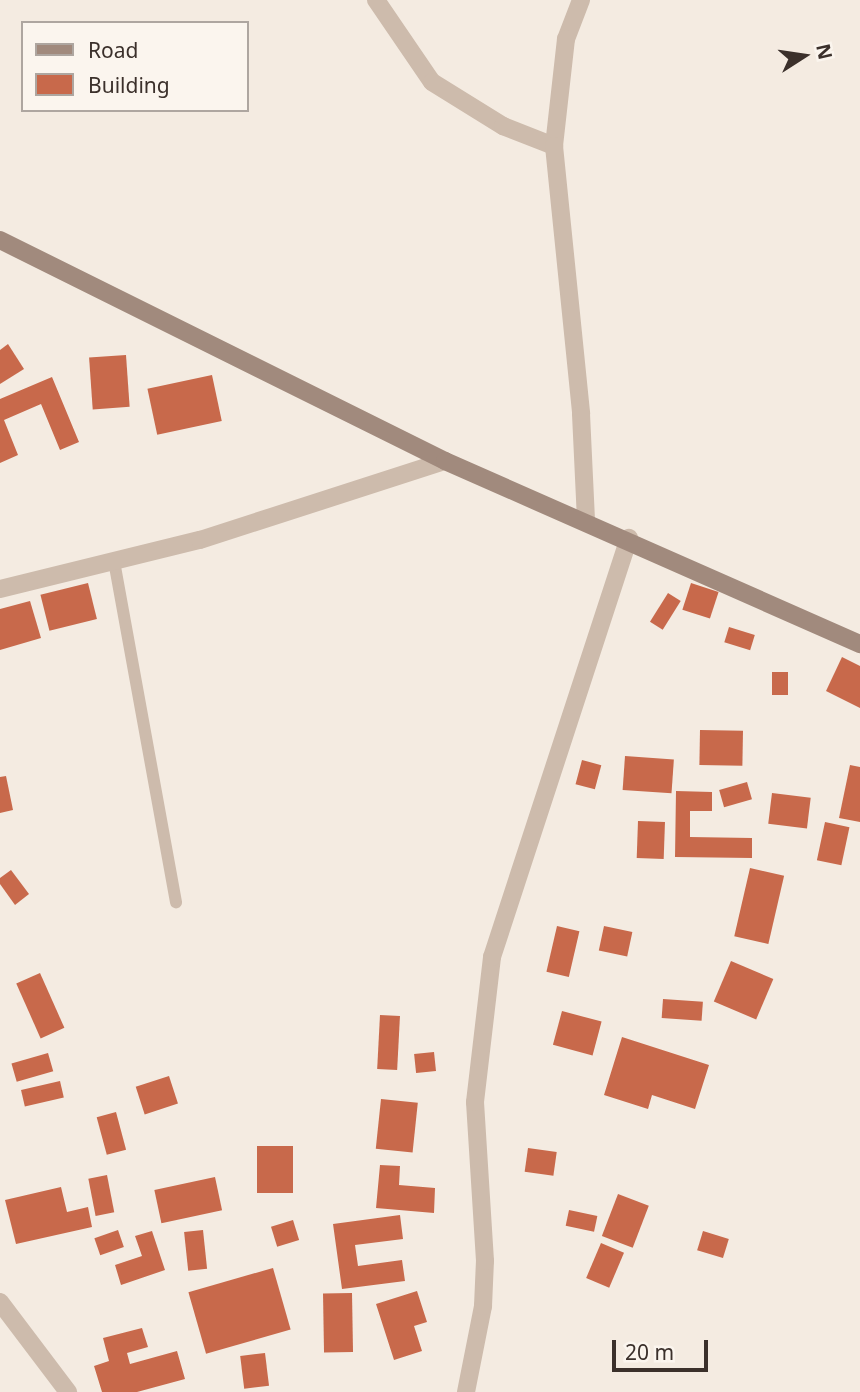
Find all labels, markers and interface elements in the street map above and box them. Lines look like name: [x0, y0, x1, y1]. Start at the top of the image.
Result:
legend: [21, 21, 248, 112]
north arrow: [769, 21, 839, 91]
text: Road: [88, 36, 138, 64]
text: N: [810, 41, 839, 62]
text: Building: [88, 71, 170, 99]
scale bar: [615, 1326, 711, 1370]
text: 20 m: [625, 1338, 674, 1366]

